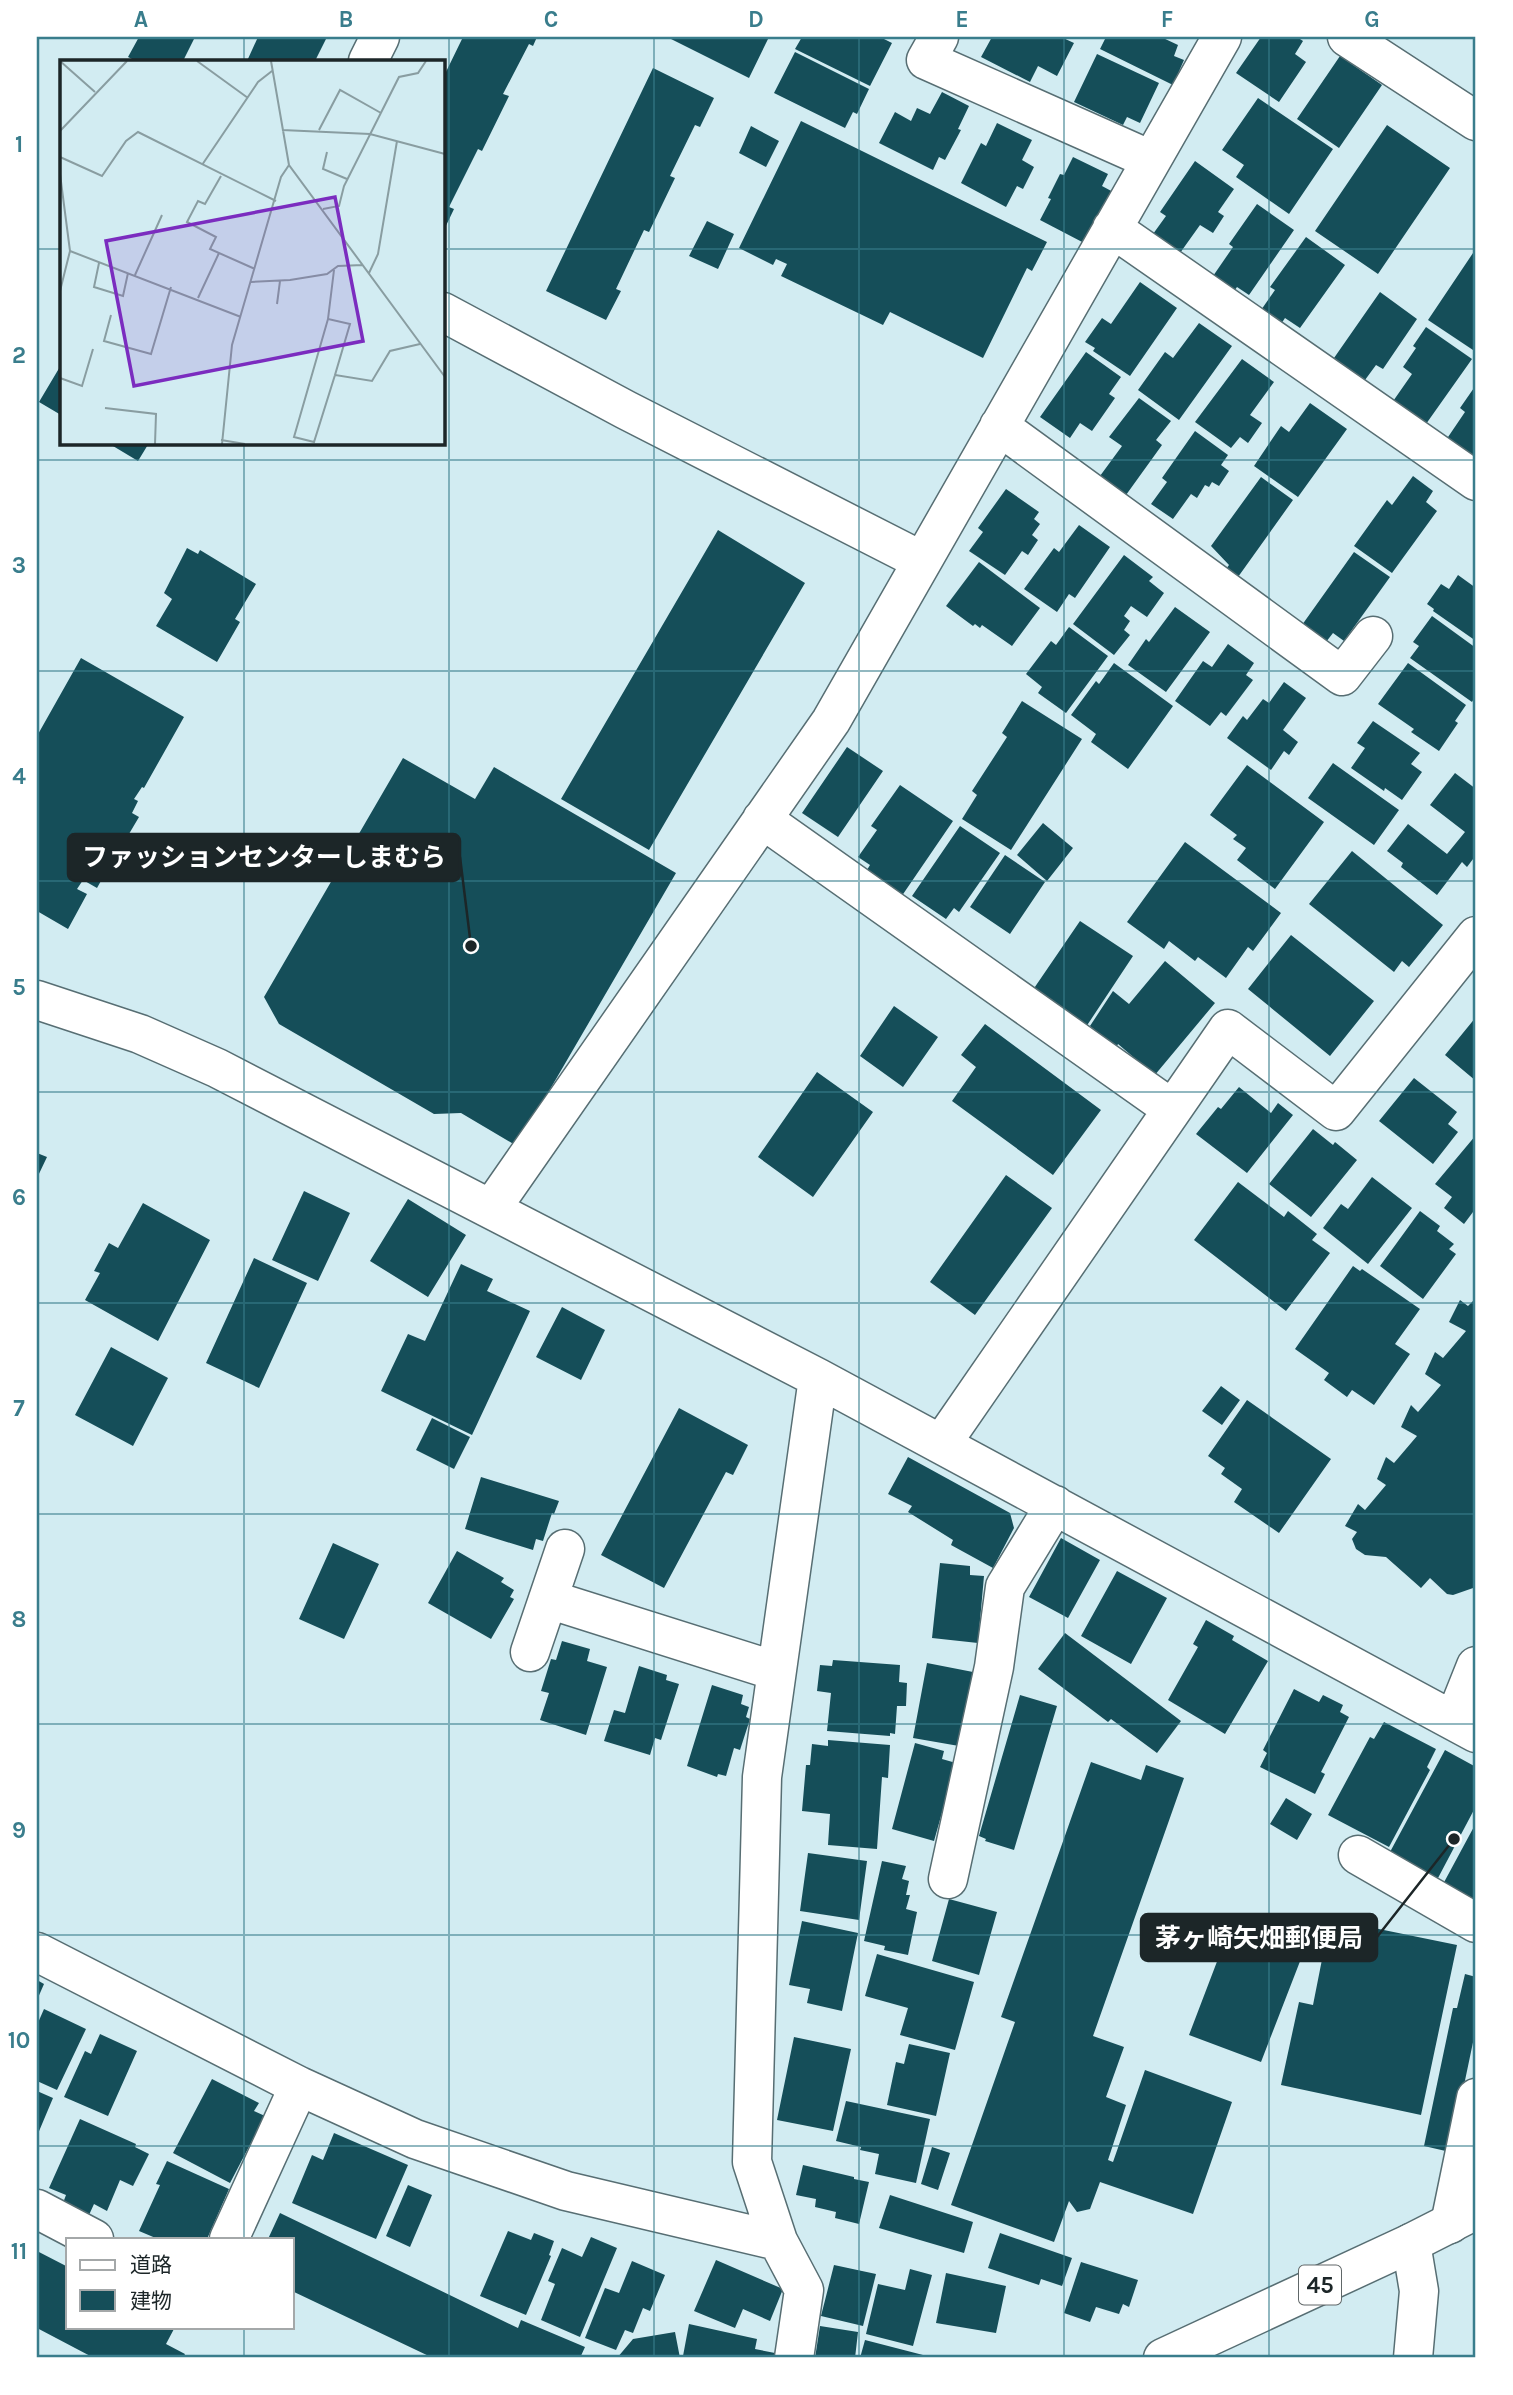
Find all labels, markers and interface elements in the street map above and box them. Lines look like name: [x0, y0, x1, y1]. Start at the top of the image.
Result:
text: A: [134, 6, 148, 33]
text: B: [339, 6, 353, 33]
text: C: [544, 6, 558, 33]
text: D: [748, 6, 764, 33]
text: E: [955, 6, 969, 33]
text: F: [1161, 6, 1173, 33]
text: G: [1364, 6, 1380, 33]
inset map: [60, 60, 444, 444]
text: 1: [15, 131, 23, 158]
text: 2: [12, 342, 26, 369]
text: 3: [12, 552, 26, 579]
text: 4: [12, 763, 26, 790]
callout: ファッションセンターしまむら: [68, 834, 460, 881]
text: ファッションセンターしまむら: [82, 842, 446, 873]
text: 5: [12, 974, 26, 1001]
text: 6: [12, 1184, 26, 1211]
text: 7: [13, 1395, 25, 1422]
text: 8: [12, 1606, 26, 1633]
text: 9: [12, 1817, 26, 1844]
callout: 茅ヶ崎矢畑郵便局: [1141, 1914, 1377, 1961]
text: 茅ヶ崎矢畑郵便局: [1155, 1923, 1363, 1954]
text: 10: [8, 2027, 30, 2054]
text: 11: [11, 2238, 27, 2265]
legend: [66, 2238, 294, 2328]
text: 道路: [130, 2253, 172, 2277]
road number: 45: [1299, 2266, 1341, 2304]
text: 建物: [130, 2289, 172, 2313]

